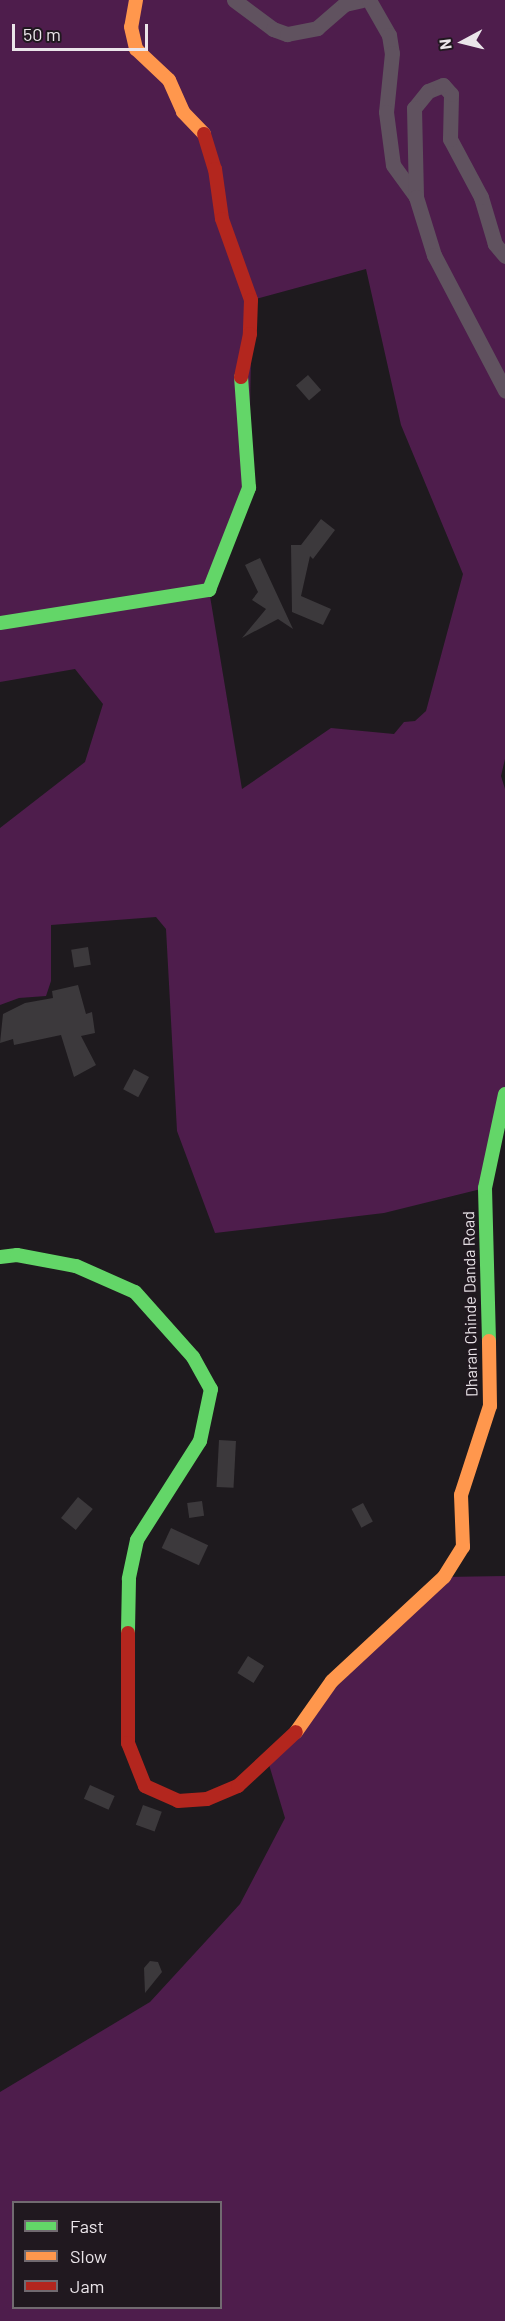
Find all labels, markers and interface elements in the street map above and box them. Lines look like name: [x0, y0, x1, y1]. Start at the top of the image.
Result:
scale bar: [15, 12, 152, 50]
north arrow: [433, 12, 493, 72]
text: 50 m: [23, 23, 61, 45]
text: N: [435, 38, 455, 51]
street label: Dharan Chinde Danda Road: [459, 1211, 481, 1397]
legend: [12, 2201, 222, 2309]
text: Fast: [70, 2215, 104, 2237]
text: Slow: [70, 2245, 107, 2267]
text: Jam: [70, 2275, 104, 2297]

